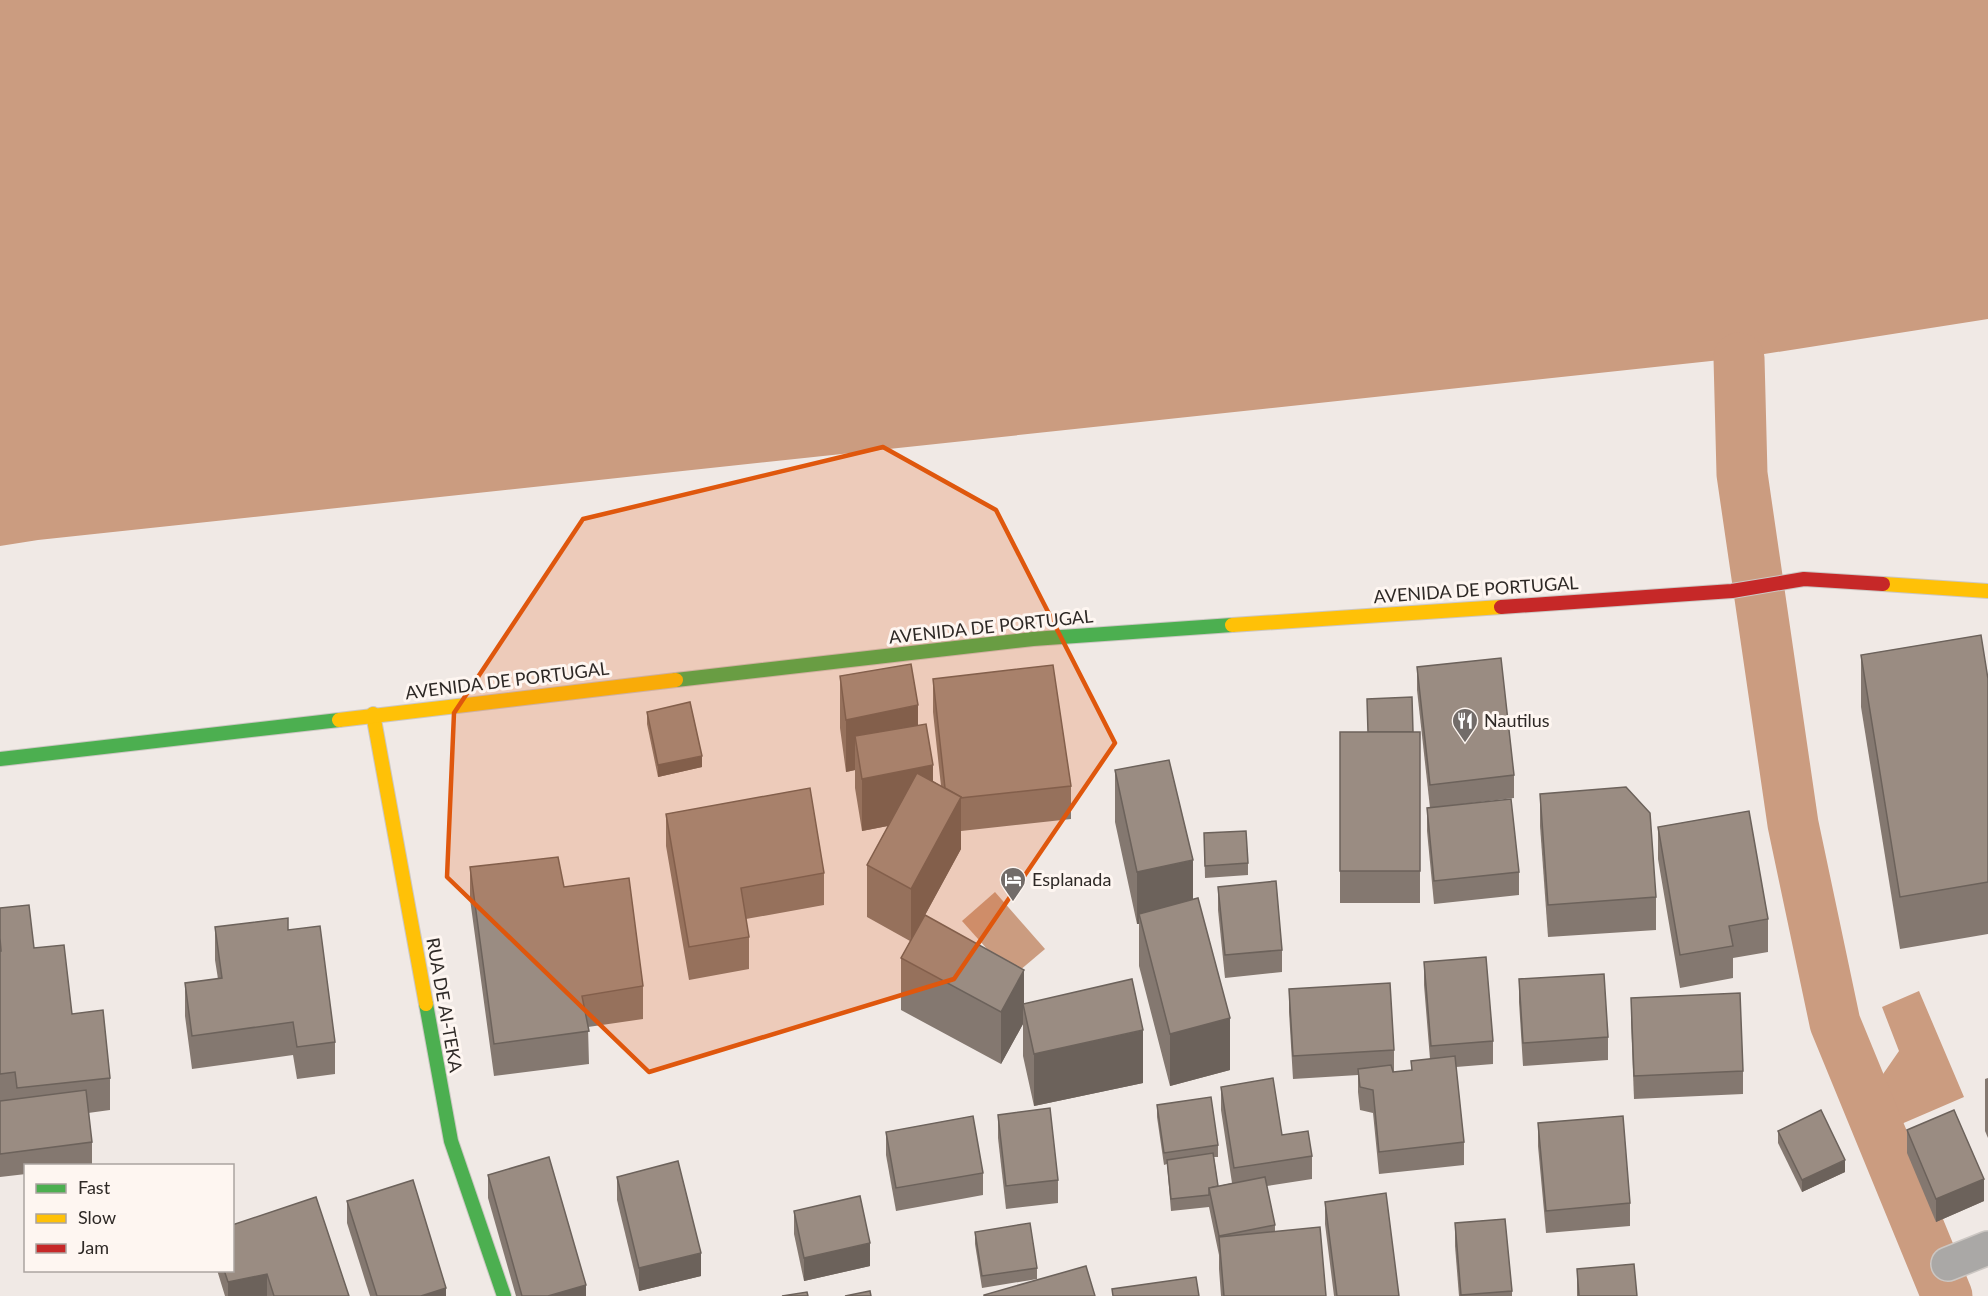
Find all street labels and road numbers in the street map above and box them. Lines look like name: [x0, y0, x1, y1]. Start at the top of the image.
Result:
street label: AVENIDA DE PORTUGAL: [1373, 571, 1579, 607]
street label: AVENIDA DE PORTUGAL: [888, 604, 1094, 648]
street label: AVENIDA DE PORTUGAL: [404, 657, 610, 703]
street label: RUA DE AI-TEKA: [422, 936, 468, 1075]

